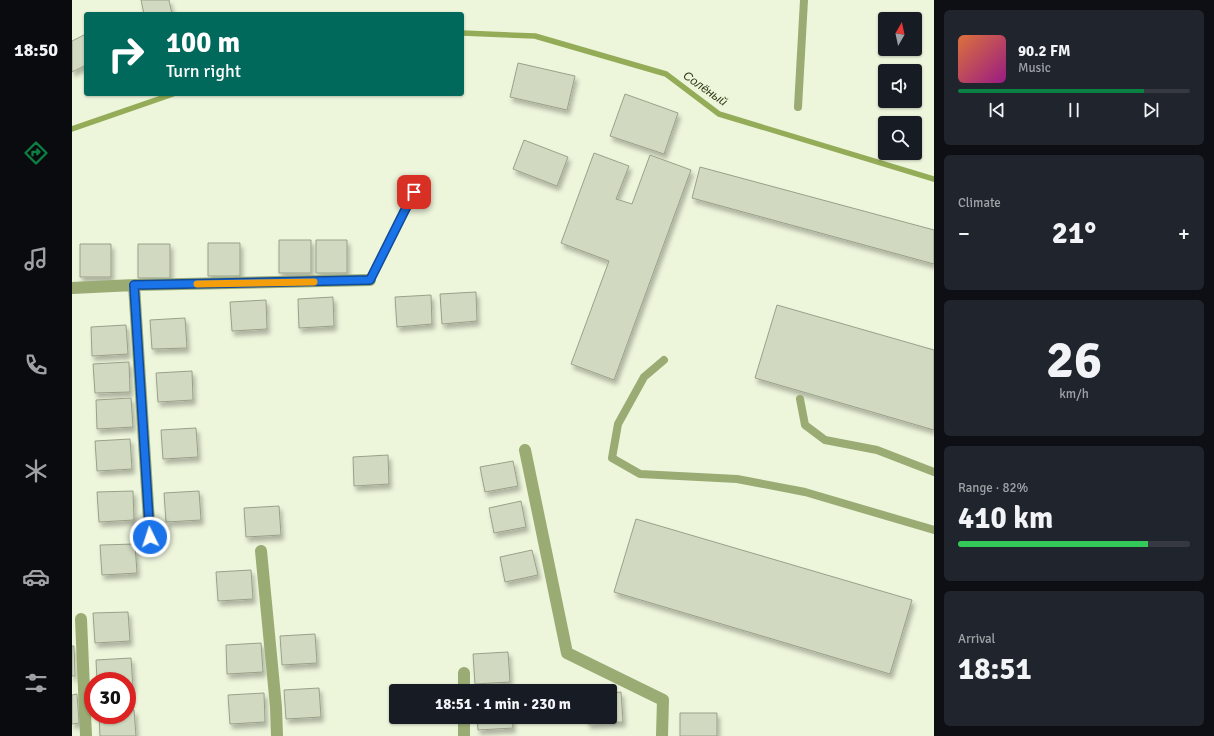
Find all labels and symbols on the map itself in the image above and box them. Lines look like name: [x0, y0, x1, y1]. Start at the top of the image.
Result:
north arrow: [878, 12, 922, 56]
water label: Солёный: [680, 68, 730, 110]
pin: [397, 175, 431, 209]
position arrow: [129, 516, 171, 558]
speed limit sign: 30: [84, 672, 136, 724]

